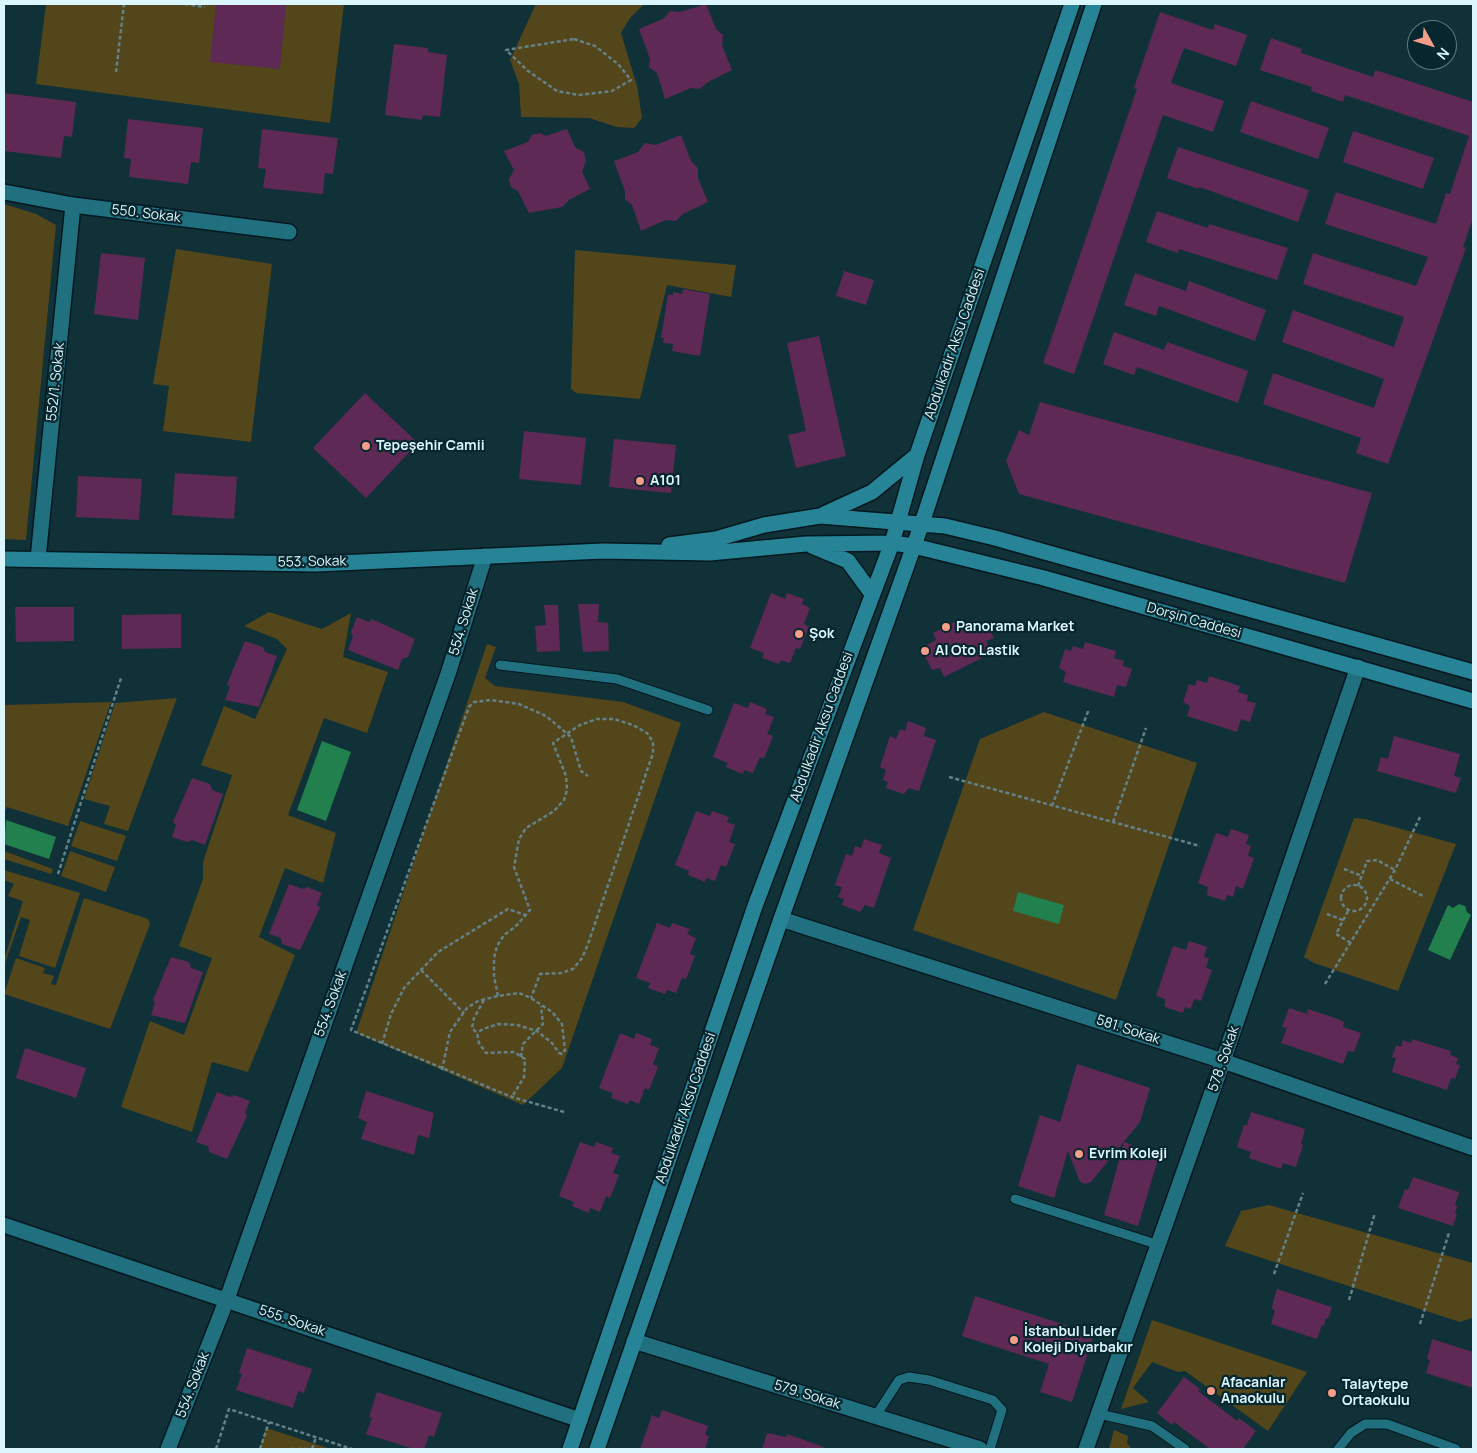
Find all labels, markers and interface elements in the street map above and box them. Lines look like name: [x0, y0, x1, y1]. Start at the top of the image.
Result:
north arrow: [1407, 20, 1457, 70]
text: N: [1433, 44, 1454, 64]
street label: 550. Sokak: [110, 201, 182, 227]
street label: Abdulkadir Aksu Caddesi: [921, 266, 989, 422]
street label: 552/1. Sokak: [44, 342, 68, 422]
place label: Tepeşehir Camii: [376, 438, 485, 454]
marker: Tepeşehir Camii: [360, 440, 372, 452]
place label: A101: [650, 473, 681, 489]
marker: A101: [634, 475, 646, 487]
street label: 553. Sokak: [277, 553, 347, 571]
street label: 554. Sokak: [446, 587, 482, 657]
street label: Dorşin Caddesi: [1145, 600, 1243, 642]
place label: Panorama Market: [956, 619, 1075, 635]
marker: Panorama Market: [940, 621, 952, 633]
place label: Şok: [809, 626, 834, 642]
marker: Şok: [793, 628, 805, 640]
place label: Al Oto Lastik: [935, 643, 1019, 659]
marker: Al Oto Lastik: [919, 645, 931, 657]
street label: Abdulkadir Aksu Caddesi: [787, 650, 857, 804]
street label: 554. Sokak: [311, 969, 351, 1039]
street label: 581. Sokak: [1094, 1012, 1162, 1048]
street label: 578. Sokak: [1205, 1024, 1243, 1094]
street label: Abdulkadir Aksu Caddesi: [652, 1030, 720, 1186]
place label: Evrim Koleji: [1089, 1146, 1167, 1162]
marker: Evrim Koleji: [1073, 1148, 1085, 1160]
street label: 555. Sokak: [257, 1302, 327, 1340]
place label: İstanbul Lider Koleji Diyarbakır: [1024, 1324, 1133, 1356]
marker: İstanbul Lider Koleji Diyarbakır: [1008, 1334, 1020, 1346]
street label: 554. Sokak: [173, 1350, 213, 1420]
place label: Afacanlar Anaokulu: [1221, 1375, 1286, 1408]
street label: 579. Sokak: [772, 1377, 842, 1413]
place label: Talaytepe Ortaokulu: [1342, 1377, 1410, 1410]
marker: Afacanlar Anaokulu: [1205, 1385, 1217, 1397]
marker: Talaytepe Ortaokulu: [1326, 1387, 1338, 1399]

